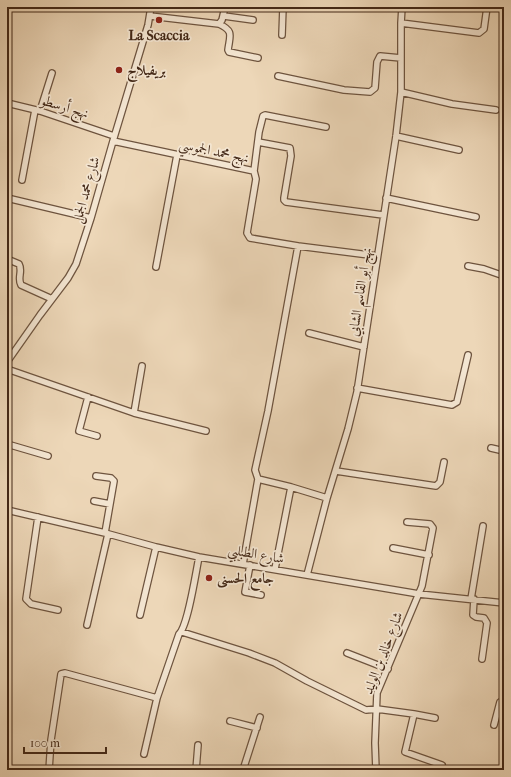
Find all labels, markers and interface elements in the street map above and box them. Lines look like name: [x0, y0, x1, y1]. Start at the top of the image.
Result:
marker: La Scaccia: [154, 15, 164, 25]
place label: La Scaccia: [129, 27, 190, 44]
place label: بريفيلاج: [127, 62, 166, 83]
marker: بريفيلاج: [114, 65, 124, 75]
street label: نهج أرسطو: [36, 89, 91, 126]
street label: نهج محمد الجموسي: [176, 135, 251, 172]
street label: شارع محمد الجمل: [68, 155, 106, 226]
street label: نهج أبو القاسم الشابي: [343, 246, 380, 338]
street label: شارع الطبلبي: [226, 541, 286, 571]
place label: جامع الحسنى: [217, 570, 275, 591]
marker: جامع الحسنى: [204, 573, 214, 583]
street label: شارع خالد بن الوليد: [359, 609, 409, 698]
scale bar: [24, 729, 106, 755]
text: 100 m: [30, 736, 60, 750]

